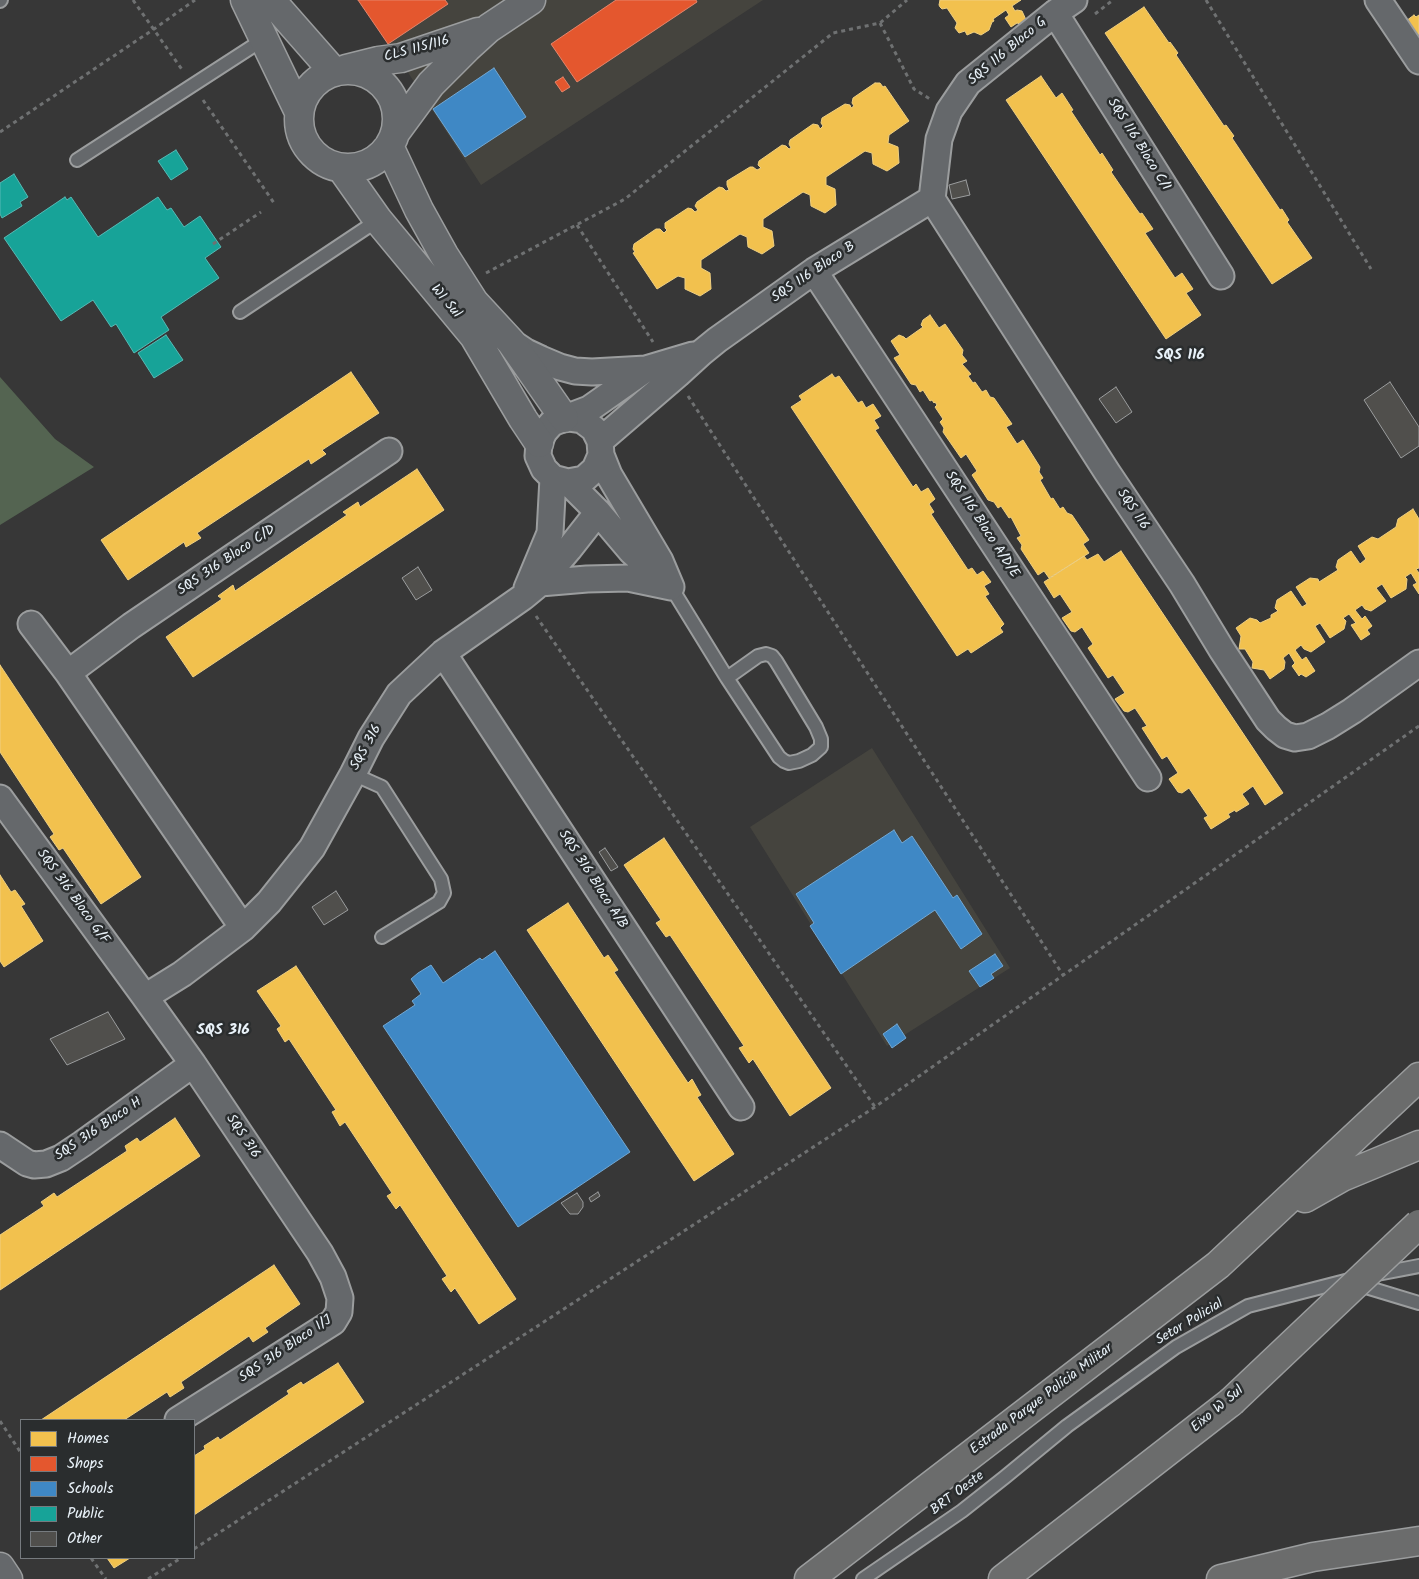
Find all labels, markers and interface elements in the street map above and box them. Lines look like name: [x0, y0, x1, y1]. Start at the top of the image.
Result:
street label: SQS 116 Bloco G: [965, 14, 1051, 90]
street label: CLS 115/116: [383, 33, 451, 67]
street label: SQS 116 Bloco C/I: [1103, 96, 1173, 194]
street label: SQS 116 Bloco B: [769, 239, 859, 307]
street label: W1 Sul: [426, 282, 464, 322]
district label: SQS 116: [1155, 347, 1205, 365]
street label: SQS 116 Bloco A/D/E: [940, 468, 1022, 582]
street label: SQS 116: [1112, 486, 1152, 534]
street label: SQS 316 Bloco C/D: [175, 522, 279, 600]
street label: SQS 316: [348, 722, 386, 774]
street label: SQS 316 Bloco A/B: [554, 827, 630, 933]
street label: SQS 316 Bloco G/F: [32, 846, 112, 948]
district label: SQS 316: [196, 1022, 250, 1040]
street label: SQS 316 Bloco H: [52, 1095, 146, 1165]
street label: SQS 316: [221, 1112, 263, 1162]
street label: Setor Policial: [1153, 1296, 1227, 1350]
street label: SQS 316 Bloco I/J: [237, 1313, 335, 1387]
street label: Estrada Parque Polícia Militar: [967, 1341, 1117, 1459]
street label: Eixo W Sul: [1188, 1383, 1248, 1437]
legend: [20, 1419, 195, 1559]
text: Homes: [67, 1427, 109, 1451]
text: Shops: [67, 1452, 103, 1476]
street label: BRT Oeste: [928, 1468, 988, 1520]
text: Schools: [67, 1477, 113, 1501]
text: Public: [67, 1502, 104, 1526]
text: Other: [67, 1527, 102, 1551]

